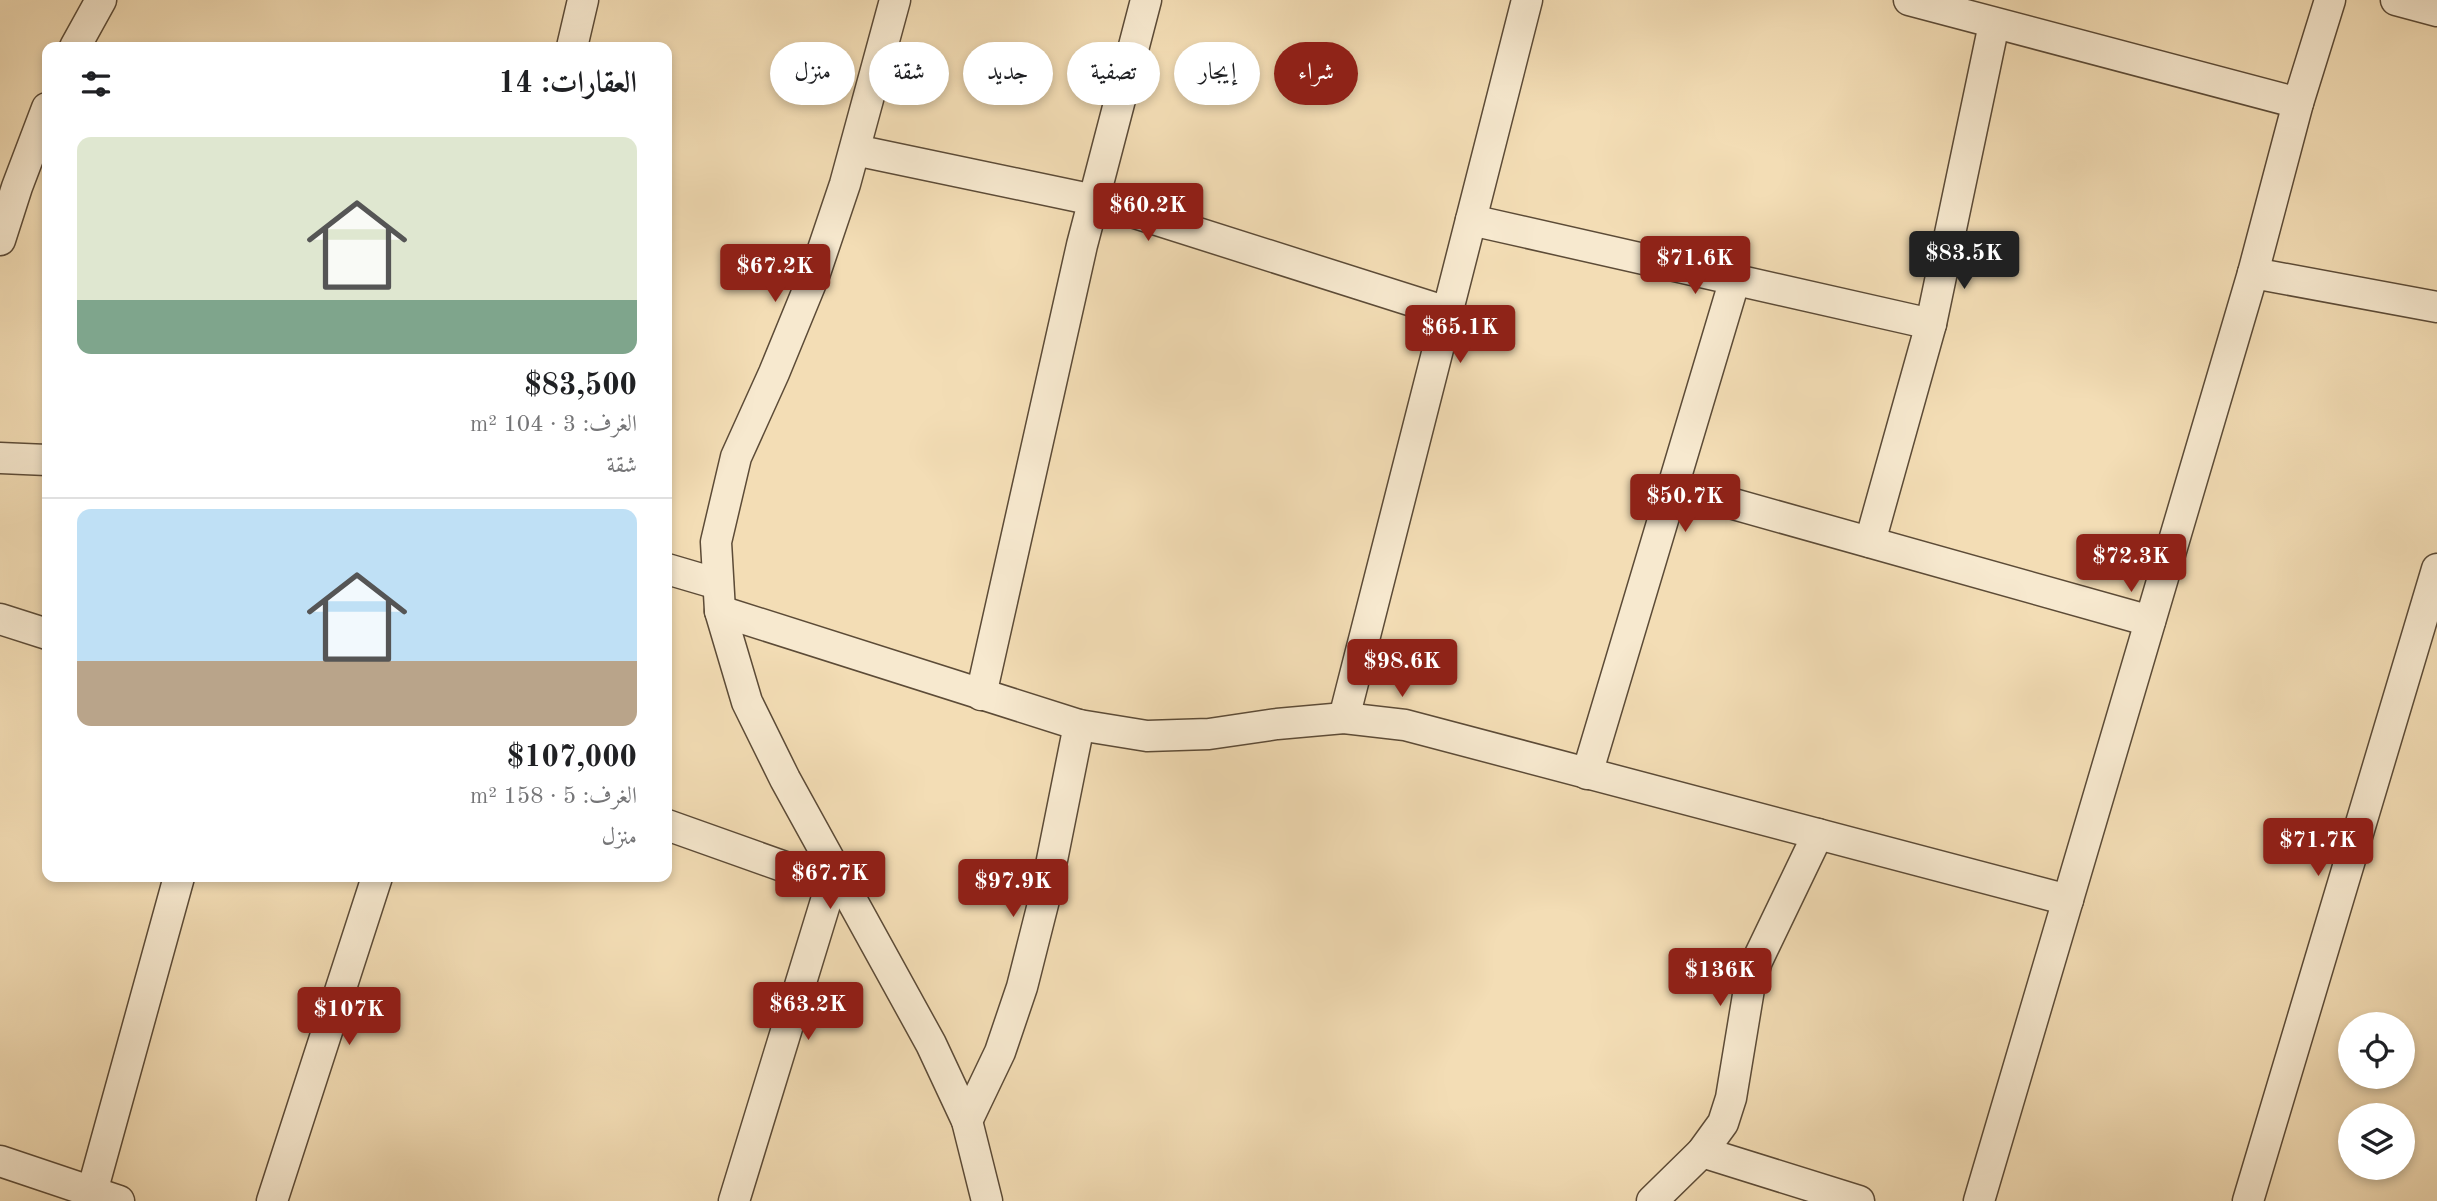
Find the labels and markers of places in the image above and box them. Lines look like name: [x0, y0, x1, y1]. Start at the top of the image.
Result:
pin: $60.2K: [1091, 184, 1205, 243]
pin: $83.5K: [1907, 232, 2021, 291]
pin: $71.6K: [1638, 236, 1752, 296]
pin: $67.2K: [718, 244, 832, 304]
pin: $65.1K: [1403, 306, 1517, 365]
pin: $50.7K: [1628, 475, 1742, 534]
pin: $72.3K: [2074, 534, 2188, 594]
pin: $98.6K: [1345, 640, 1459, 699]
pin: $71.7K: [2261, 818, 2375, 878]
pin: $67.7K: [773, 852, 887, 911]
pin: $97.9K: [956, 860, 1070, 919]
pin: $136K: [1671, 948, 1769, 1008]
pin: $63.2K: [751, 982, 865, 1042]
pin: $107K: [300, 988, 398, 1047]

